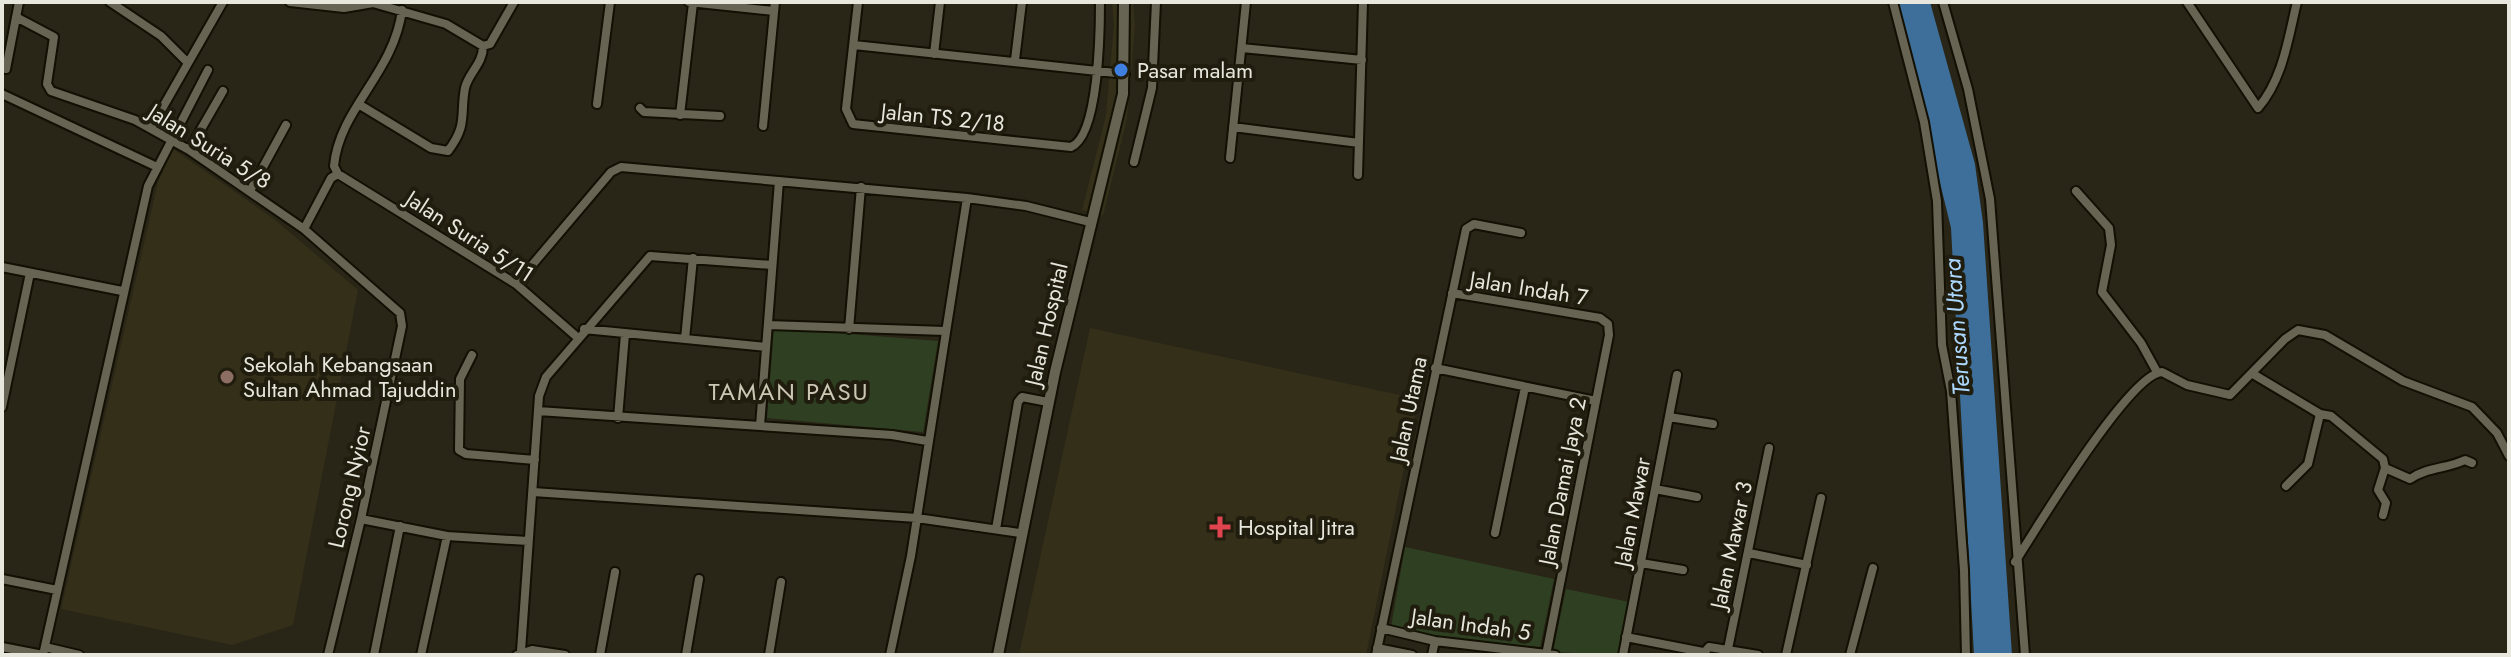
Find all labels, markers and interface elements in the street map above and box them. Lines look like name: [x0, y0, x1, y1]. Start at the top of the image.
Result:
place label: Pasar malam: [1137, 54, 1253, 86]
marker: Pasar malam: [1112, 61, 1130, 79]
street label: Jalan Suria 5/8: [140, 94, 278, 197]
street label: Jalan TS 2/18: [877, 94, 1006, 139]
street label: Jalan Suria 5/11: [397, 181, 540, 290]
water label: Terusan Utara: [1934, 257, 1979, 397]
street label: Jalan Hospital: [1016, 259, 1076, 392]
street label: Jalan Indah 7: [1465, 262, 1591, 313]
place label: Sekolah Kebangsaan Sultan Ahmad Tajuddin: [243, 348, 457, 405]
street label: Jalan Utama: [1381, 353, 1435, 468]
marker: Sekolah Kebangsaan Sultan Ahmad Tajuddin: [218, 368, 236, 386]
district label: TAMAN PASU: [708, 374, 870, 409]
street label: Jalan Damai Jaya 2: [1529, 394, 1594, 571]
street label: Lorong Nyior: [319, 423, 379, 551]
street label: Jalan Mawar: [1605, 454, 1658, 573]
street label: Jalan Mawar 3: [1701, 478, 1760, 615]
place label: Hospital Jitra: [1238, 511, 1355, 543]
marker: Hospital Jitra: [1209, 516, 1231, 538]
street label: Jalan Indah 5: [1406, 599, 1533, 648]

